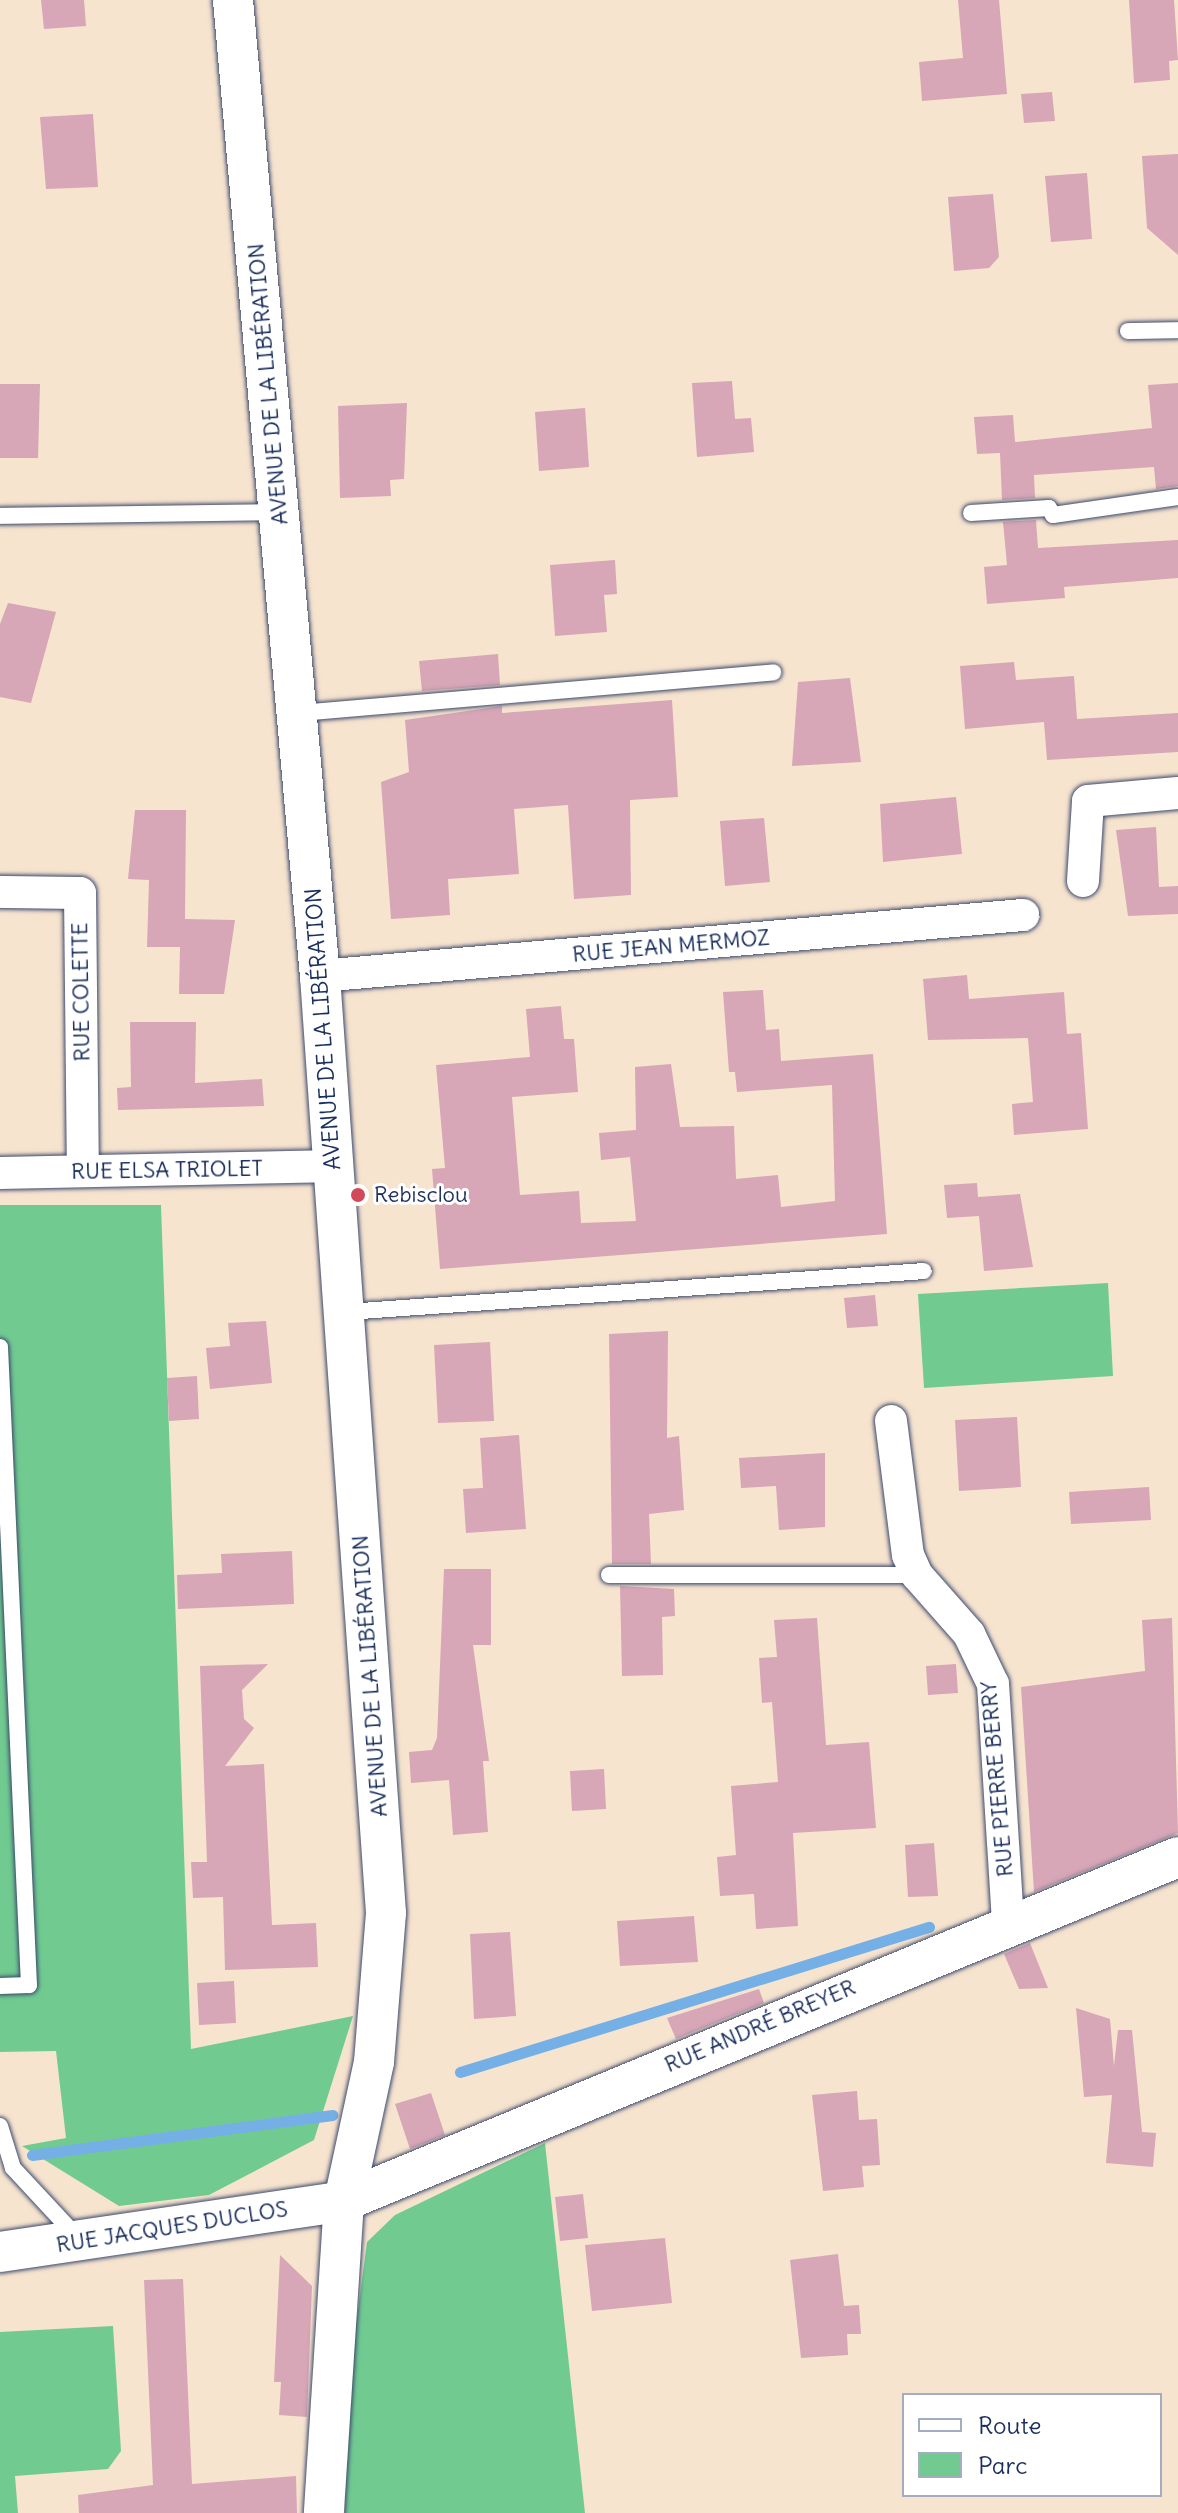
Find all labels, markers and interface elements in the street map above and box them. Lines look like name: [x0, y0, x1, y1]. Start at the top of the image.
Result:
street label: AVENUE DE LA LIBÉRATION: [243, 242, 293, 526]
street label: AVENUE DE LA LIBÉRATION: [300, 887, 346, 1171]
street label: RUE COLETTE: [67, 922, 95, 1062]
street label: RUE JEAN MERMOZ: [571, 924, 771, 968]
street label: RUE ELSA TRIOLET: [71, 1155, 263, 1185]
place label: Rebisclou: [374, 1182, 468, 1208]
marker: Rebisclou: [349, 1186, 367, 1204]
street label: AVENUE DE LA LIBÉRATION: [347, 1534, 393, 1818]
street label: RUE PIERRE BERRY: [975, 1680, 1019, 1878]
street label: RUE ANDRÉ BREYER: [661, 1974, 859, 2078]
street label: RUE JACQUES DUCLOS: [54, 2196, 290, 2258]
legend: [902, 2393, 1162, 2497]
text: Route: [978, 2410, 1041, 2440]
text: Parc: [978, 2450, 1027, 2480]

